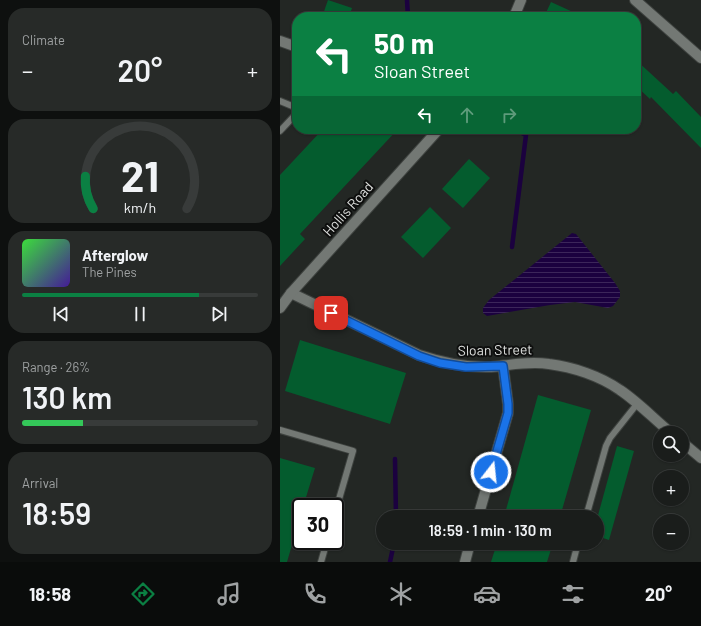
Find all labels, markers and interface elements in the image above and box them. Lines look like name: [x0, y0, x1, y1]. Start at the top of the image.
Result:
text: 50 m: [374, 26, 434, 60]
icon: left: [308, 28, 360, 80]
text: Climate: [22, 32, 65, 48]
text: 20°: [118, 52, 162, 88]
text: −: [22, 57, 33, 83]
text: +: [247, 57, 258, 83]
text: Sloan Street: [374, 60, 470, 82]
icon: left: [414, 104, 436, 126]
icon: ahead: [456, 104, 478, 126]
icon: right: [498, 104, 520, 126]
text: 21: [121, 149, 159, 199]
street label: Hollis Road: [319, 178, 376, 239]
text: km/h: [124, 198, 156, 215]
text: Afterglow: [82, 246, 148, 264]
text: The Pines: [82, 264, 137, 280]
pin: [314, 296, 348, 330]
icon: arrive: [320, 302, 342, 324]
icon: previous: [50, 303, 72, 325]
icon: pause: [129, 303, 151, 325]
icon: next: [208, 303, 230, 325]
street label: Sloan Street: [457, 340, 533, 359]
text: Range · 26%: [22, 359, 90, 375]
text: 130 km: [22, 379, 112, 415]
map controls: [653, 426, 689, 550]
button: search: [653, 426, 689, 462]
position arrow: [470, 451, 512, 493]
button: +: [653, 470, 689, 506]
text: Arrival: [22, 475, 58, 491]
text: 18:59: [22, 495, 91, 531]
speed limit sign: 30: [292, 498, 344, 550]
button: −: [653, 514, 689, 550]
text: 18:59 · 1 min · 130 m: [428, 521, 552, 539]
icon: directions: [129, 580, 157, 608]
icon: music: [215, 580, 243, 608]
icon: phone: [301, 580, 329, 608]
icon: climate: [387, 580, 415, 608]
icon: car: [473, 580, 501, 608]
icon: filters: [559, 580, 587, 608]
text: 18:58: [29, 583, 71, 605]
text: 20°: [645, 583, 672, 605]

